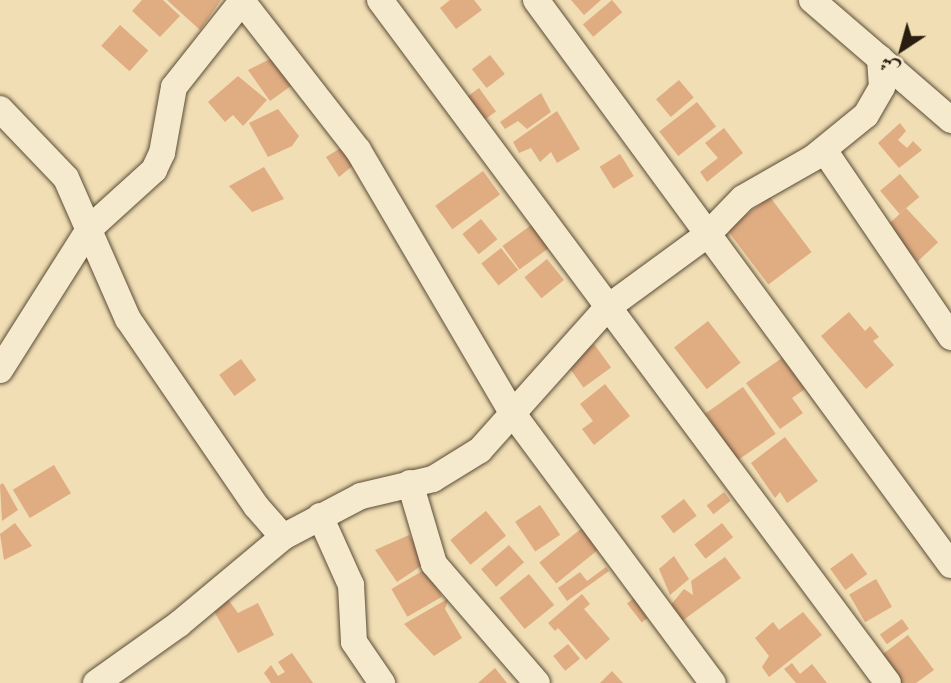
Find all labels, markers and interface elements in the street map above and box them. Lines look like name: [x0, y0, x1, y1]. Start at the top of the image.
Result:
north arrow: [867, 14, 937, 84]
text: ش: [875, 51, 904, 81]

